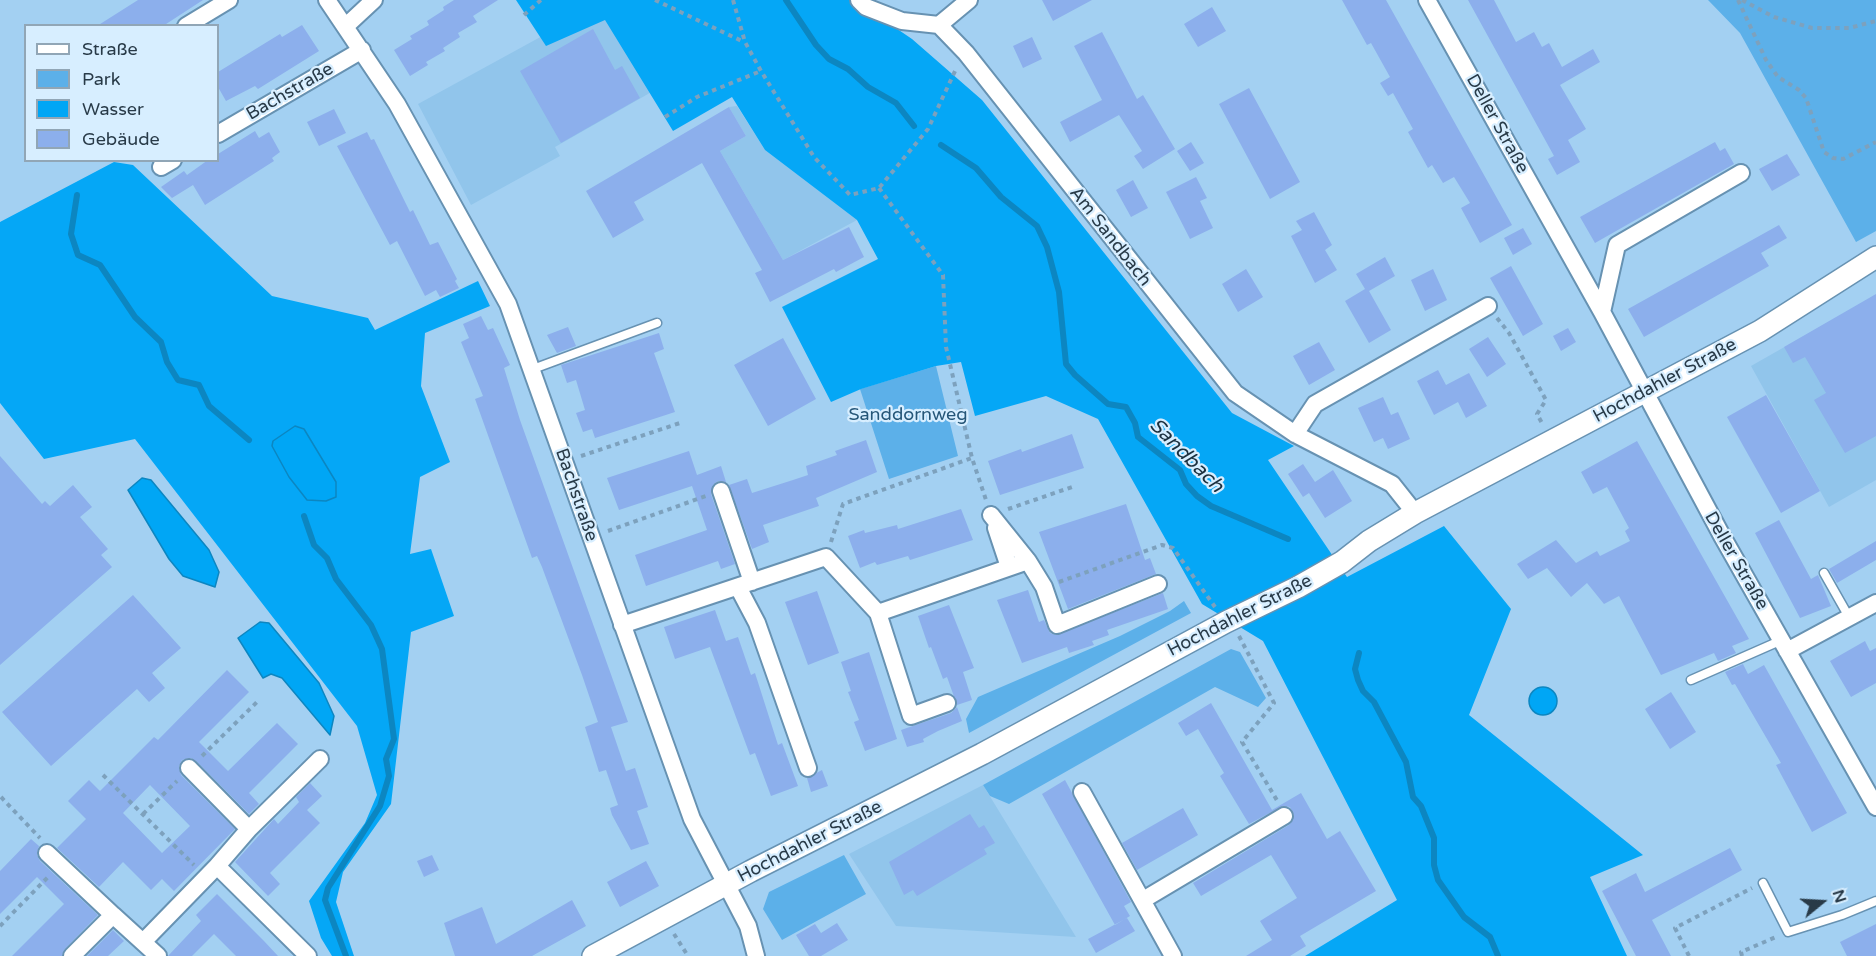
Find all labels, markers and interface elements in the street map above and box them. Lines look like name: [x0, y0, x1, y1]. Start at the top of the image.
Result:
legend: [24, 24, 219, 162]
text: Straße: [82, 38, 138, 60]
street label: Bachstraße: [243, 58, 337, 126]
text: Park: [82, 68, 120, 90]
street label: Deller Straße: [1461, 71, 1533, 177]
text: Wasser: [82, 98, 144, 120]
text: Gebäude: [82, 128, 160, 150]
street label: Am Sandbach: [1065, 183, 1155, 291]
street label: Hochdahler Straße: [1590, 334, 1740, 428]
park label: Sanddornweg: [848, 404, 968, 426]
water label: Sandbach: [1144, 414, 1228, 498]
street label: Bachstraße: [550, 446, 602, 544]
street label: Deller Straße: [1699, 508, 1773, 614]
street label: Hochdahler Straße: [1164, 570, 1316, 662]
street label: Hochdahler Straße: [734, 796, 886, 888]
north arrow: [1792, 872, 1852, 932]
text: N: [1828, 887, 1851, 906]

